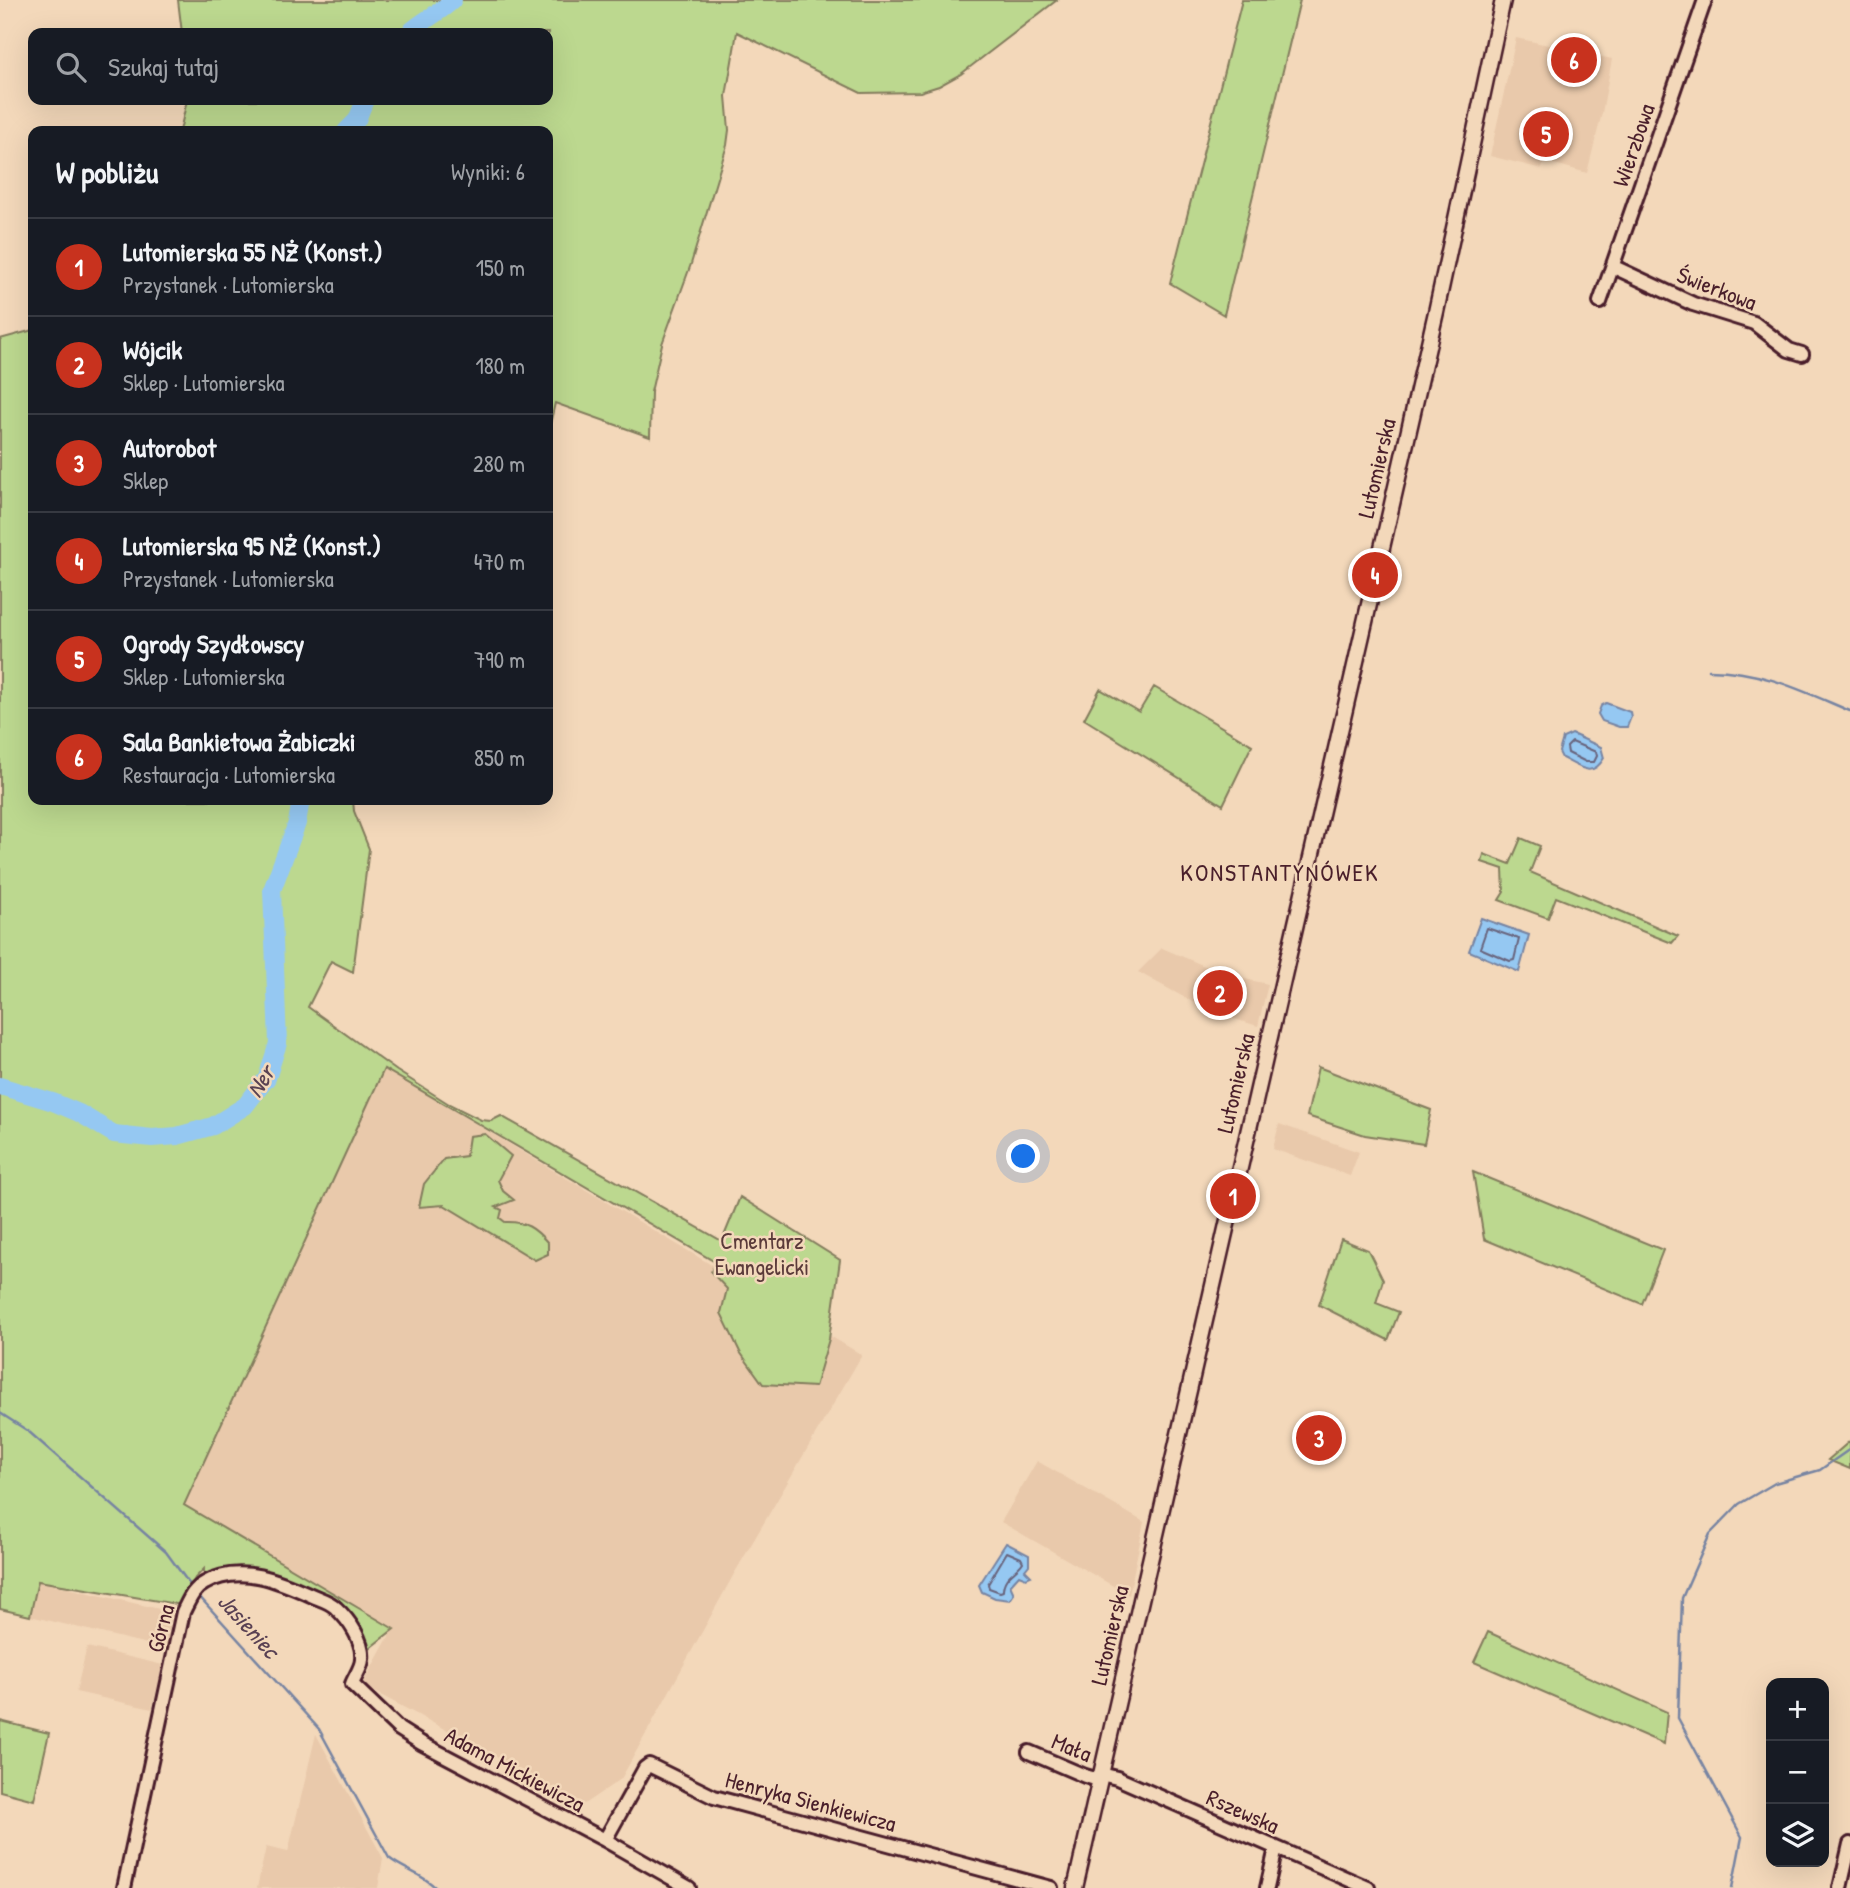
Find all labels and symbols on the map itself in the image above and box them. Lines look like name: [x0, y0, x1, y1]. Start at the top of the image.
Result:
pin: 6: [1551, 34, 1597, 86]
street label: Wierzbowa: [1604, 99, 1662, 191]
pin: 5: [1523, 108, 1569, 160]
street label: Świerkowa: [1673, 259, 1761, 317]
street label: Lutomierska: [1350, 415, 1402, 521]
pin: 4: [1352, 549, 1398, 601]
district label: KONSTANTYNÓWEK: [1180, 856, 1380, 888]
pin: 2: [1197, 967, 1243, 1019]
street label: Lutomierska: [1209, 1030, 1261, 1136]
water label: Ner: [238, 1057, 283, 1103]
your location: [1006, 1139, 1040, 1173]
pin: 1: [1210, 1170, 1256, 1222]
park label: Cmentarz Ewangelicki: [715, 1225, 809, 1282]
pin: 3: [1296, 1412, 1342, 1464]
street label: Lutomierska: [1083, 1582, 1135, 1688]
water label: Jasieniec: [211, 1585, 289, 1667]
street label: Górna: [139, 1601, 181, 1655]
street label: Adama Mickiewicza: [440, 1719, 590, 1819]
street label: Mała: [1047, 1725, 1097, 1769]
street label: Henryka Sienkiewicza: [722, 1763, 900, 1839]
street label: Rszewska: [1202, 1781, 1284, 1841]

